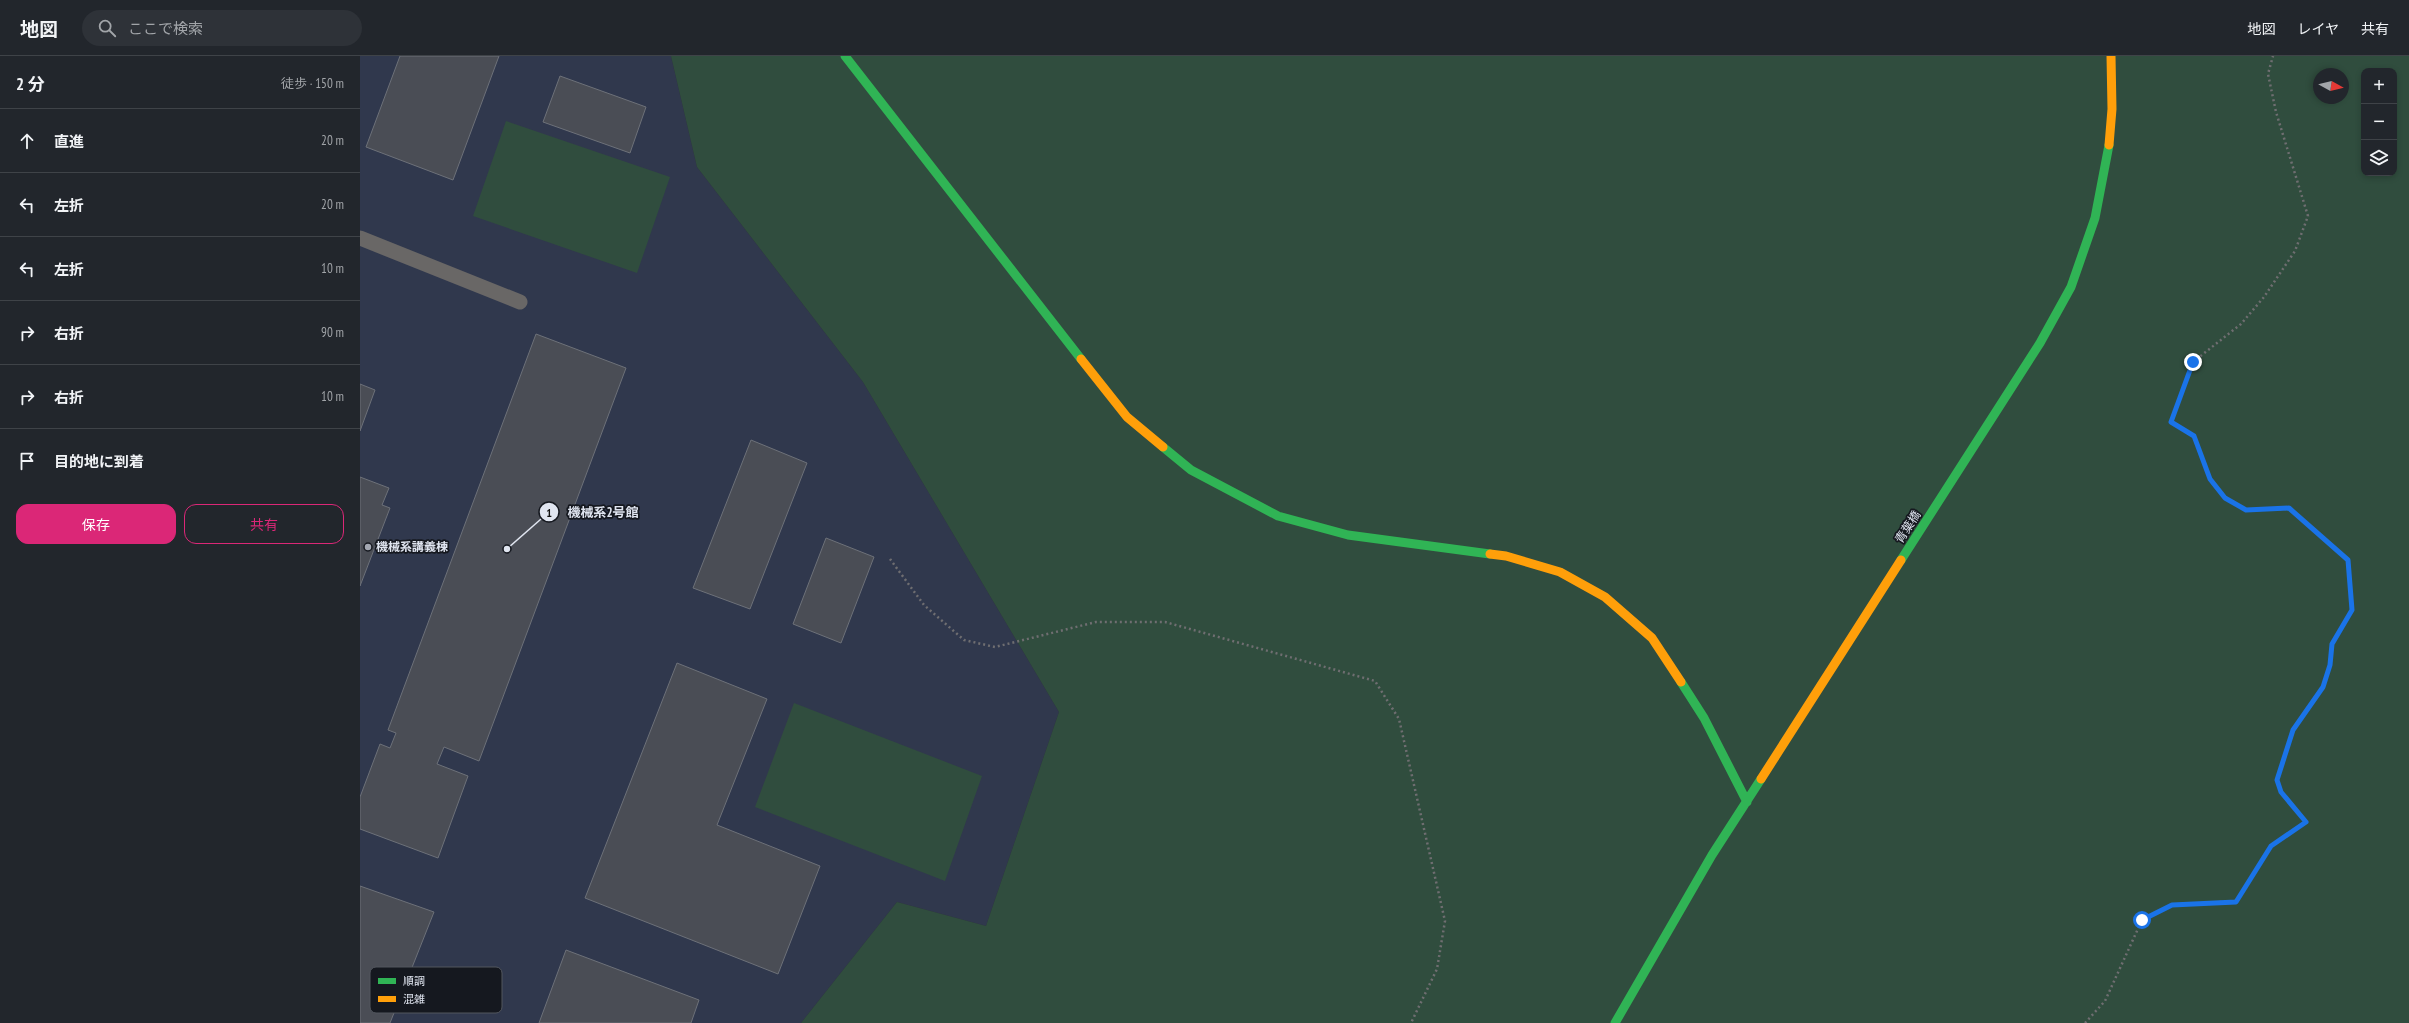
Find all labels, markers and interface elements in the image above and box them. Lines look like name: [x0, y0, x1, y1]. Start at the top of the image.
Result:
search box: [82, 10, 362, 46]
text: 地図: [20, 17, 58, 41]
icon: search: [96, 17, 118, 39]
text: ここで検索: [128, 19, 203, 38]
text: 地図: [2247, 20, 2275, 38]
text: レイヤ: [2297, 20, 2339, 38]
text: 共有: [2361, 20, 2389, 38]
north arrow: [2313, 68, 2349, 104]
map controls: [2361, 68, 2397, 176]
button: +: [2361, 68, 2397, 104]
text: 2 分: [16, 73, 45, 95]
text: 徒歩 · 150 m: [281, 75, 344, 92]
button: −: [2361, 104, 2397, 140]
icon: ahead: [16, 130, 38, 152]
text: 直進: [54, 132, 84, 151]
text: 20 m: [321, 132, 344, 149]
button: layers: [2361, 140, 2397, 176]
icon: left: [16, 194, 38, 216]
text: 左折: [54, 196, 84, 215]
text: 20 m: [321, 196, 344, 213]
icon: left: [16, 258, 38, 280]
text: 左折: [54, 260, 84, 279]
text: 10 m: [321, 260, 344, 277]
icon: right: [16, 322, 38, 344]
text: 右折: [54, 324, 84, 343]
text: 90 m: [321, 324, 344, 341]
route end: [2184, 353, 2202, 371]
icon: right: [16, 386, 38, 408]
text: 右折: [54, 388, 84, 407]
text: 10 m: [321, 388, 344, 405]
icon: arrive: [16, 450, 38, 472]
text: 目的地に到着: [54, 452, 144, 471]
callout: 機械系2号館: [539, 500, 646, 525]
button: 保存: [16, 504, 176, 544]
button: 共有: [184, 504, 344, 544]
text: 機械系2号館: [567, 504, 639, 521]
text: 1: [546, 505, 552, 520]
street label: 青葉橋: [1891, 508, 1924, 546]
place label: 機械系講義棟: [376, 539, 448, 554]
marker: 機械系講義棟: [363, 542, 373, 552]
route start: [2133, 911, 2151, 929]
legend: [370, 967, 502, 1013]
text: 順調: [403, 974, 425, 988]
text: 混雑: [403, 992, 425, 1006]

